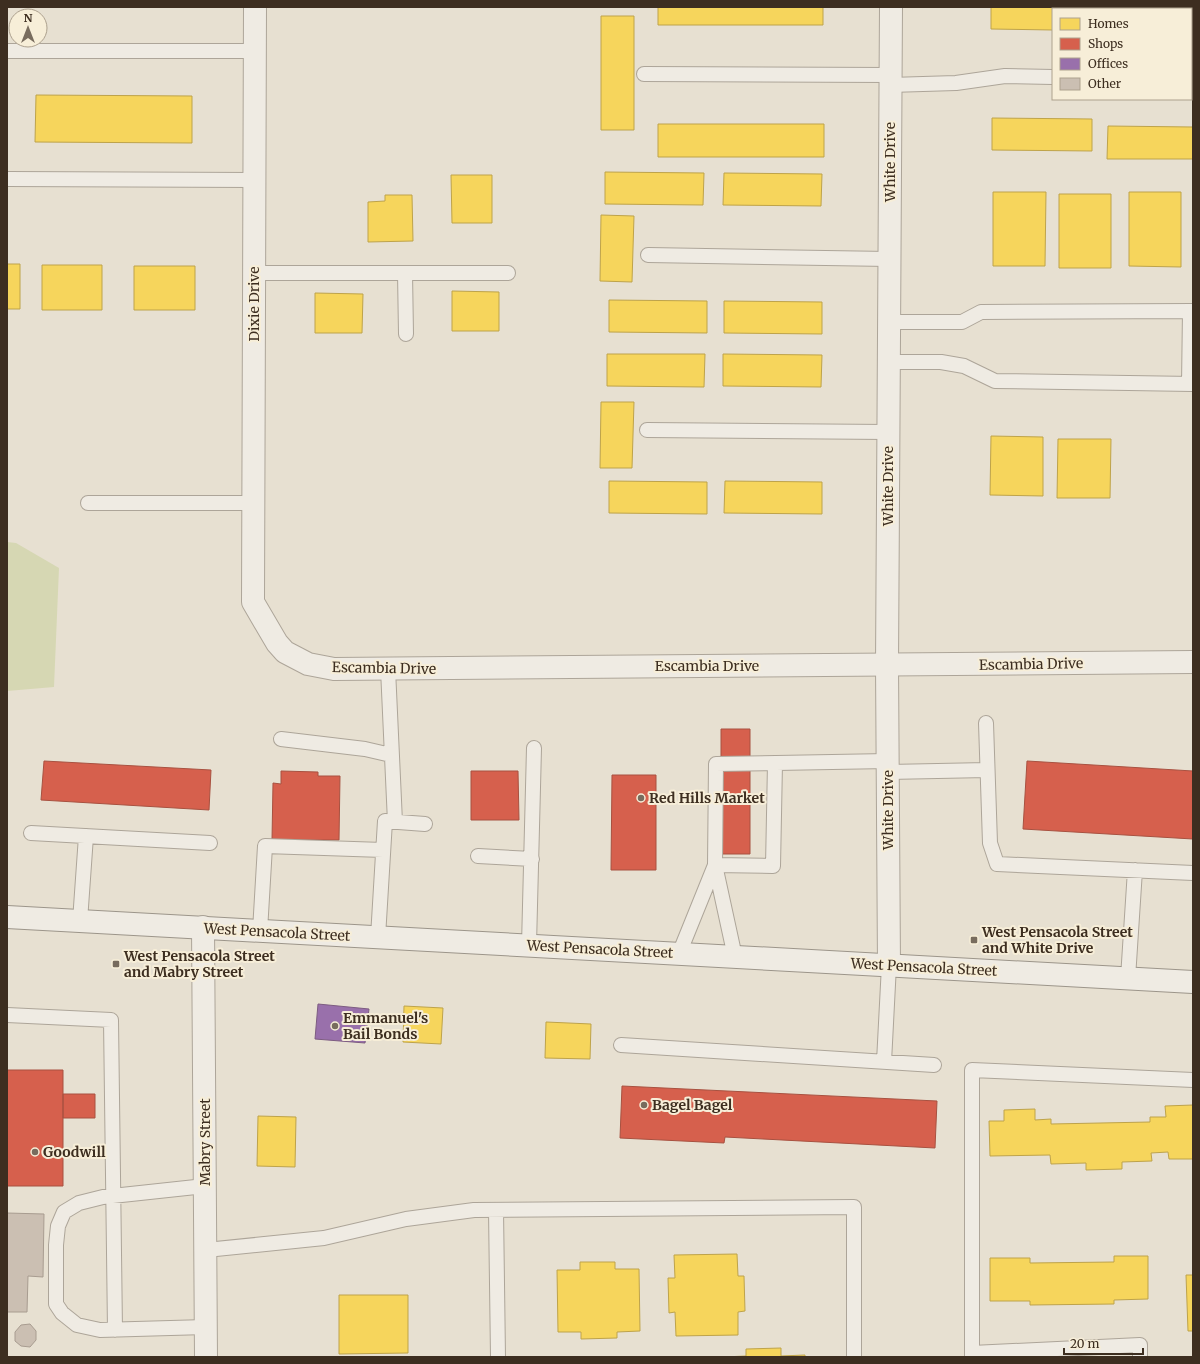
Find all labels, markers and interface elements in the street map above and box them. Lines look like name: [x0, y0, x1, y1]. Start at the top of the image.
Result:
north arrow: [8, 8, 48, 48]
legend: [1052, 8, 1192, 100]
text: N: [24, 11, 33, 25]
text: Homes: [1088, 16, 1129, 31]
text: Shops: [1088, 36, 1123, 51]
text: Offices: [1088, 56, 1128, 71]
text: Other: [1088, 76, 1122, 91]
street label: White Drive: [881, 122, 899, 203]
street label: Dixie Drive: [245, 267, 263, 341]
street label: White Drive: [879, 446, 897, 527]
street label: Escambia Drive: [979, 654, 1083, 674]
street label: Escambia Drive: [655, 657, 759, 675]
street label: Escambia Drive: [332, 658, 436, 678]
street label: White Drive: [879, 770, 897, 851]
place label: Red Hills Market: [649, 789, 765, 807]
marker: Red Hills Market: [636, 793, 646, 803]
street label: West Pensacola Street: [202, 919, 351, 945]
place label: West Pensacola Street and White Drive: [981, 923, 1133, 957]
marker: West Pensacola Street and White Drive: [969, 935, 979, 945]
street label: West Pensacola Street: [525, 936, 674, 962]
place label: West Pensacola Street and Mabry Street: [123, 947, 275, 981]
street label: West Pensacola Street: [849, 954, 998, 980]
marker: West Pensacola Street and Mabry Street: [111, 959, 121, 969]
place label: Emmanuel's Bail Bonds: [343, 1009, 428, 1043]
marker: Emmanuel's Bail Bonds: [330, 1021, 340, 1031]
place label: Bagel Bagel: [652, 1096, 733, 1114]
street label: Mabry Street: [196, 1098, 214, 1186]
marker: Bagel Bagel: [639, 1100, 649, 1110]
place label: Goodwill: [43, 1143, 106, 1161]
marker: Goodwill: [30, 1147, 40, 1157]
scale bar: [1064, 1330, 1143, 1356]
text: 20 m: [1070, 1336, 1099, 1351]

